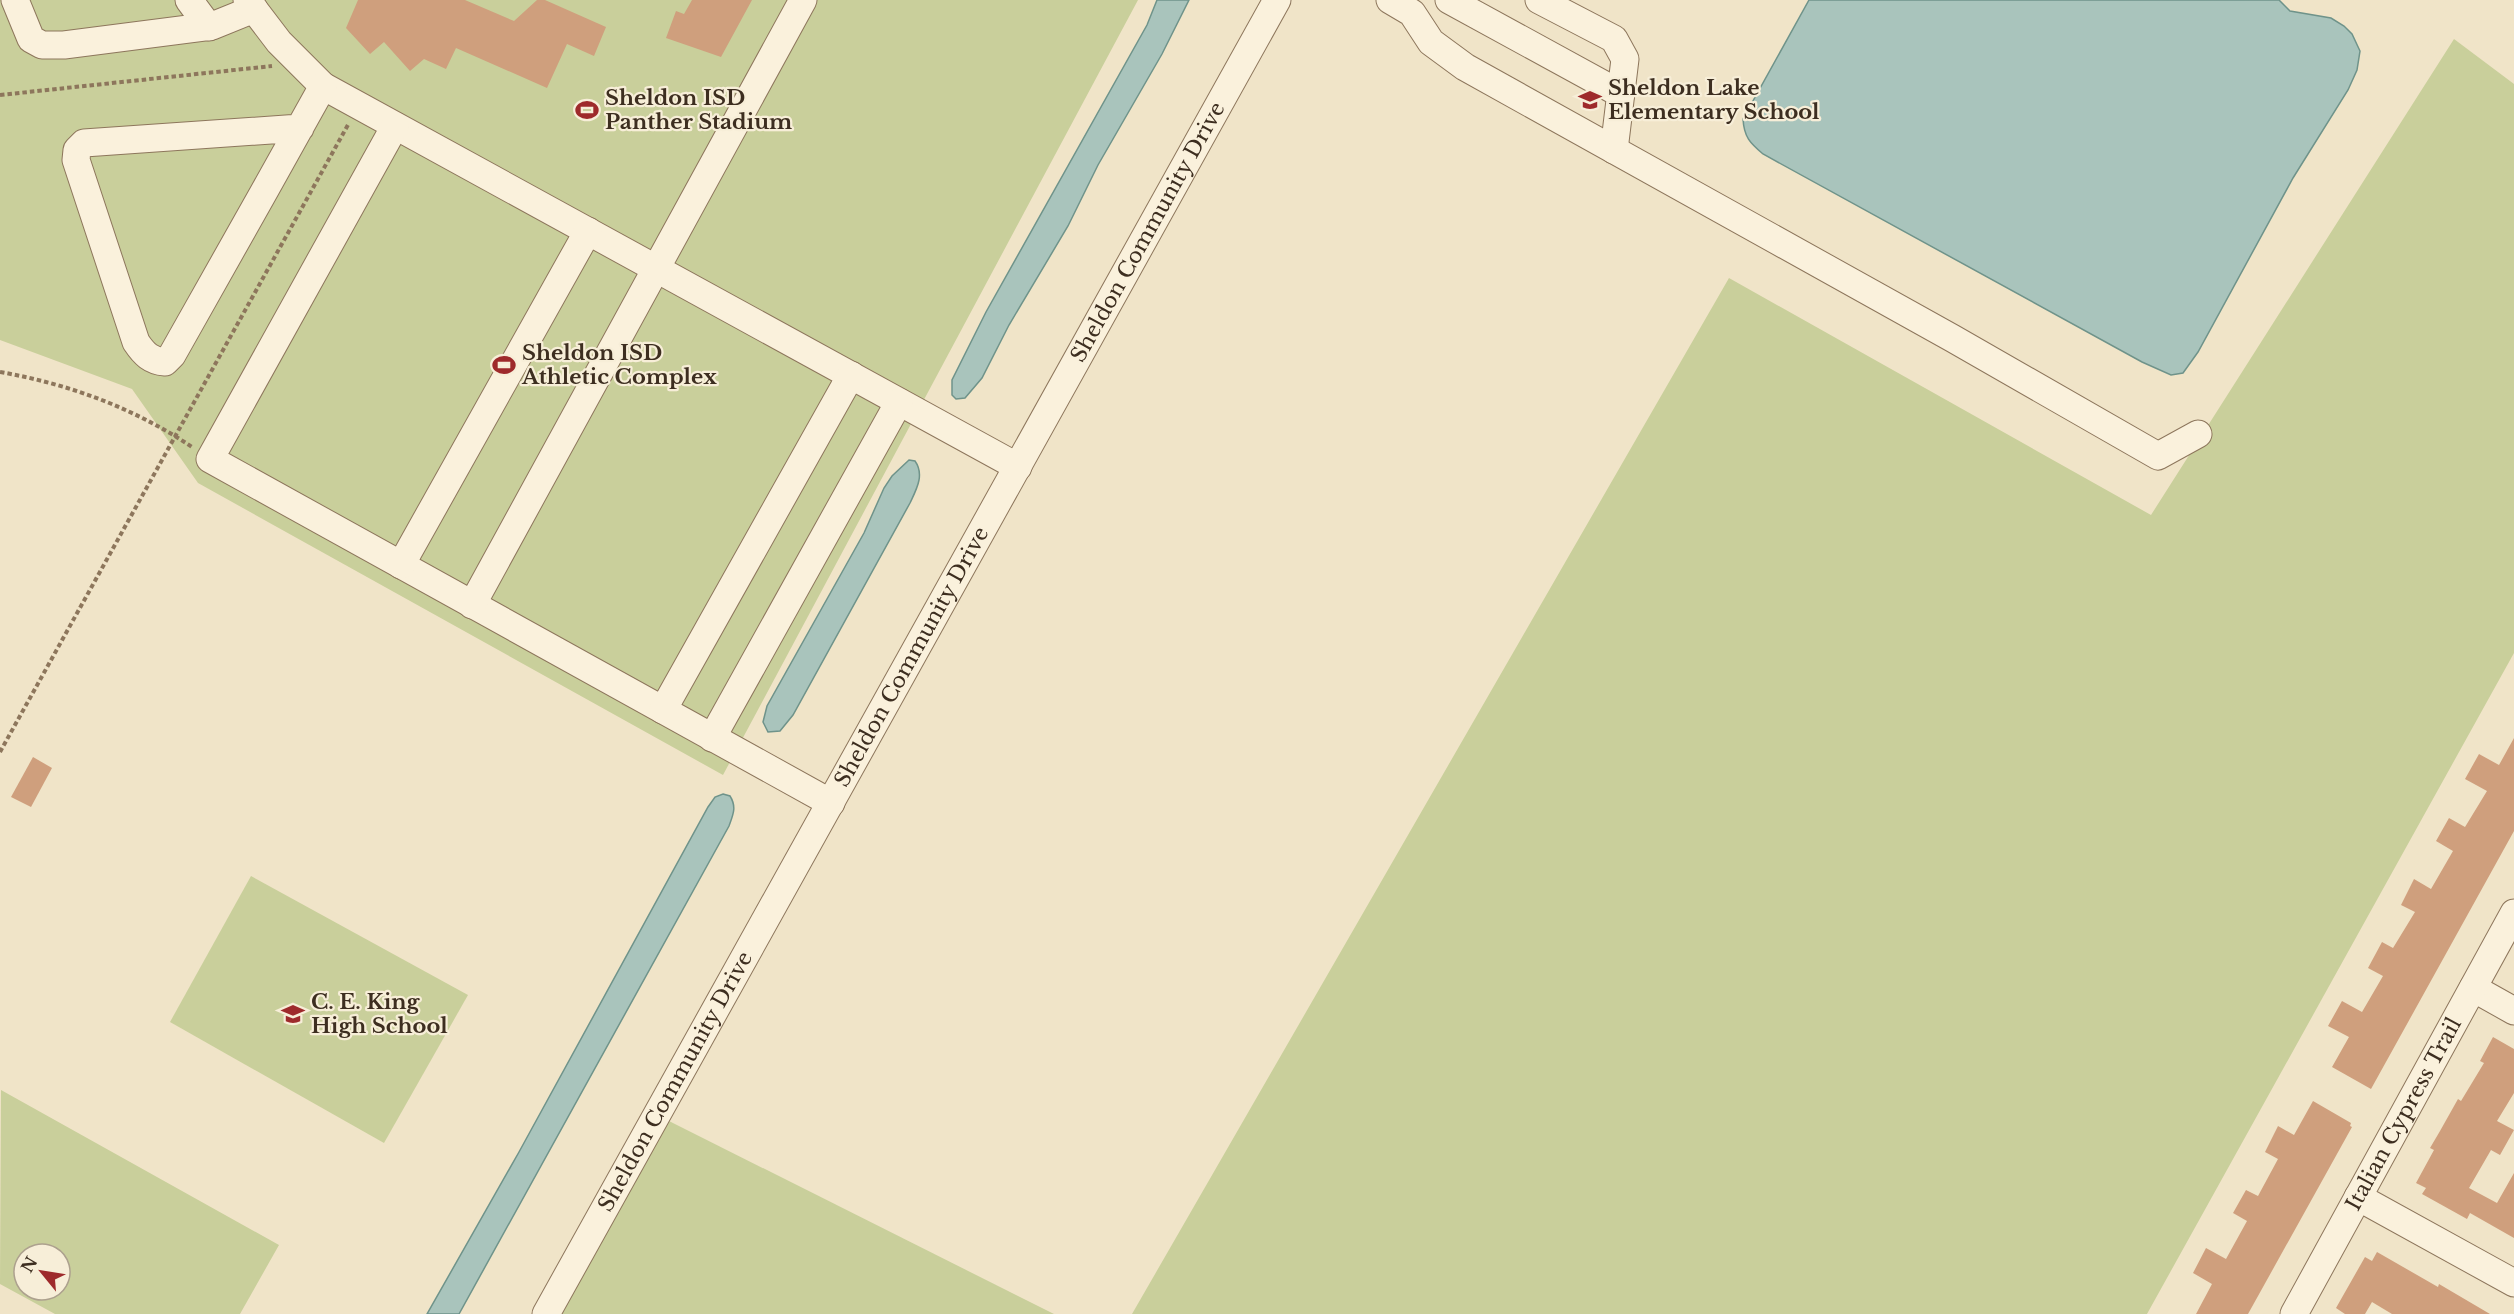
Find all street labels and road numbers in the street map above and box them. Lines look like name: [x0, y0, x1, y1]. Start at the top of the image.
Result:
street label: Sheldon Community Drive: [1065, 98, 1231, 367]
street label: Sheldon Community Drive: [829, 522, 994, 791]
street label: Sheldon Community Drive: [593, 947, 758, 1216]
street label: Italian Cypress Trail: [2340, 1013, 2467, 1215]

